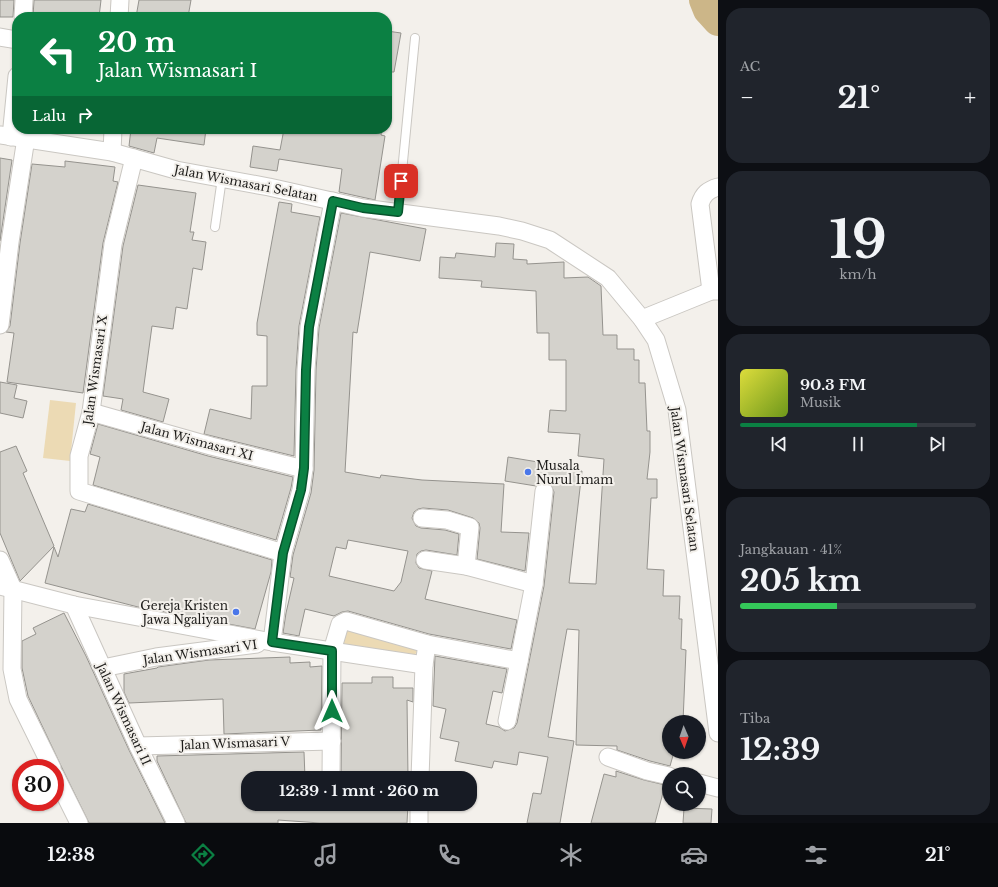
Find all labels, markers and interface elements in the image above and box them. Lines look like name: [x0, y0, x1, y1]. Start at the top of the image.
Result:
text: 20 m: [98, 25, 176, 60]
icon: left: [32, 28, 84, 80]
text: AC: [740, 58, 760, 75]
text: Jalan Wismasari I: [98, 60, 257, 82]
text: 21°: [838, 79, 880, 116]
text: −: [740, 84, 754, 111]
text: +: [964, 84, 976, 111]
icon: right: [74, 104, 96, 126]
text: Lalu: [32, 106, 66, 125]
street label: Jalan Wismasari Selatan: [171, 161, 319, 204]
pin: [384, 164, 418, 198]
icon: arrive: [390, 170, 412, 192]
text: 19: [829, 208, 887, 272]
text: km/h: [840, 266, 876, 283]
street label: Jalan Wismasari X: [80, 314, 110, 428]
text: 90.3 FM: [800, 375, 866, 394]
text: Musik: [800, 394, 841, 411]
street label: Jalan Wismasari Selatan: [667, 404, 703, 552]
street label: Jalan Wismasari XI: [137, 418, 255, 463]
icon: previous: [768, 433, 790, 455]
icon: pause: [847, 433, 869, 455]
icon: next: [926, 433, 948, 455]
place label: Musala Nurul Imam: [536, 458, 613, 487]
marker: Musala Nurul Imam: [523, 467, 533, 477]
text: Jangkauan · 41%: [740, 541, 842, 558]
text: 205 km: [740, 562, 861, 599]
place label: Gereja Kristen Jawa Ngaliyan: [140, 598, 228, 627]
marker: Gereja Kristen Jawa Ngaliyan: [231, 607, 241, 617]
street label: Jalan Wismasari VI: [140, 637, 258, 668]
street label: Jalan Wismasari II: [93, 659, 154, 768]
position arrow: [311, 690, 353, 732]
text: Tiba: [740, 710, 770, 727]
north arrow: [662, 715, 706, 759]
map controls: [662, 715, 706, 811]
text: 12:39: [740, 731, 820, 768]
street label: Jalan Wismasari V: [178, 734, 291, 752]
speed limit sign: 30: [12, 759, 64, 811]
button: search: [662, 767, 706, 811]
text: 12:39 · 1 mnt · 260 m: [279, 781, 439, 800]
icon: directions: [189, 841, 217, 869]
icon: music: [312, 841, 340, 869]
icon: phone: [435, 841, 463, 869]
icon: climate: [557, 841, 585, 869]
icon: car: [680, 841, 708, 869]
icon: filters: [802, 841, 830, 869]
text: 12:38: [47, 844, 95, 866]
text: 21°: [925, 844, 951, 866]

